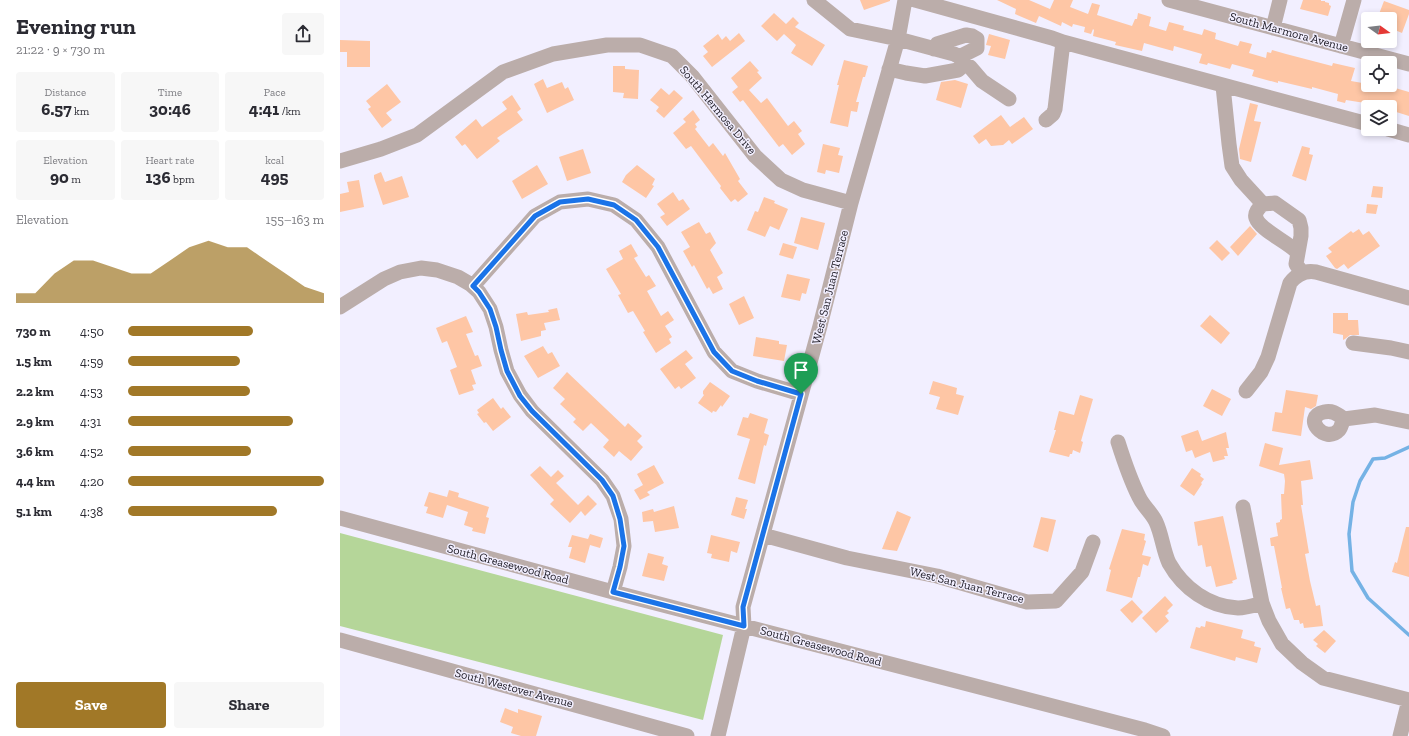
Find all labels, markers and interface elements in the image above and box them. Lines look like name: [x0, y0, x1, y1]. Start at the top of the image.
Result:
street label: South Marmora Avenue: [1228, 9, 1350, 55]
north arrow: [1361, 12, 1397, 48]
map controls: [1361, 12, 1397, 136]
text: Evening run: [16, 13, 136, 40]
button: share: [282, 13, 324, 55]
text: 21:22 · 9 × 730 m: [16, 42, 105, 57]
button: locate: [1361, 56, 1397, 92]
street label: South Hermosa Drive: [677, 63, 759, 157]
text: Distance: [45, 86, 86, 99]
text: Time: [158, 86, 182, 99]
text: Pace: [264, 86, 286, 99]
text: 6.57: [41, 99, 72, 119]
text: 30:46: [149, 99, 191, 119]
text: 4:41: [249, 99, 279, 119]
button: layers: [1361, 100, 1397, 136]
text: km: [72, 105, 89, 118]
text: /km: [279, 105, 301, 118]
text: Elevation: [43, 154, 88, 167]
text: Heart rate: [146, 154, 194, 167]
text: kcal: [265, 154, 284, 167]
text: 90: [50, 167, 69, 187]
text: 136: [146, 167, 171, 187]
text: 495: [261, 167, 288, 187]
text: m: [69, 173, 81, 186]
text: bpm: [171, 173, 194, 186]
text: Elevation: [16, 212, 68, 227]
text: 155–163 m: [266, 212, 324, 227]
street label: West San Juan Terrace: [809, 228, 851, 345]
text: 730 m: [16, 324, 51, 339]
text: 4:50: [80, 324, 104, 339]
pin: [784, 353, 818, 394]
text: 1.5 km: [16, 354, 52, 369]
text: 4:59: [80, 354, 103, 369]
icon: arrive: [790, 359, 812, 381]
text: 2.2 km: [16, 384, 54, 399]
text: 4:53: [80, 384, 103, 399]
text: 2.9 km: [16, 414, 54, 429]
text: 4:31: [80, 414, 101, 429]
text: 3.6 km: [16, 444, 54, 459]
text: 4:52: [80, 444, 103, 459]
text: 4.4 km: [16, 474, 55, 489]
text: 4:20: [80, 474, 104, 489]
text: 5.1 km: [16, 504, 52, 519]
text: 4:38: [80, 504, 103, 519]
street label: South Greasewood Road: [446, 541, 571, 587]
street label: West San Juan Terrace: [909, 564, 1026, 606]
street label: South Greasewood Road: [759, 623, 884, 669]
street label: South Westover Avenue: [454, 666, 575, 711]
button: Save: [16, 682, 166, 728]
button: Share: [174, 682, 324, 728]

